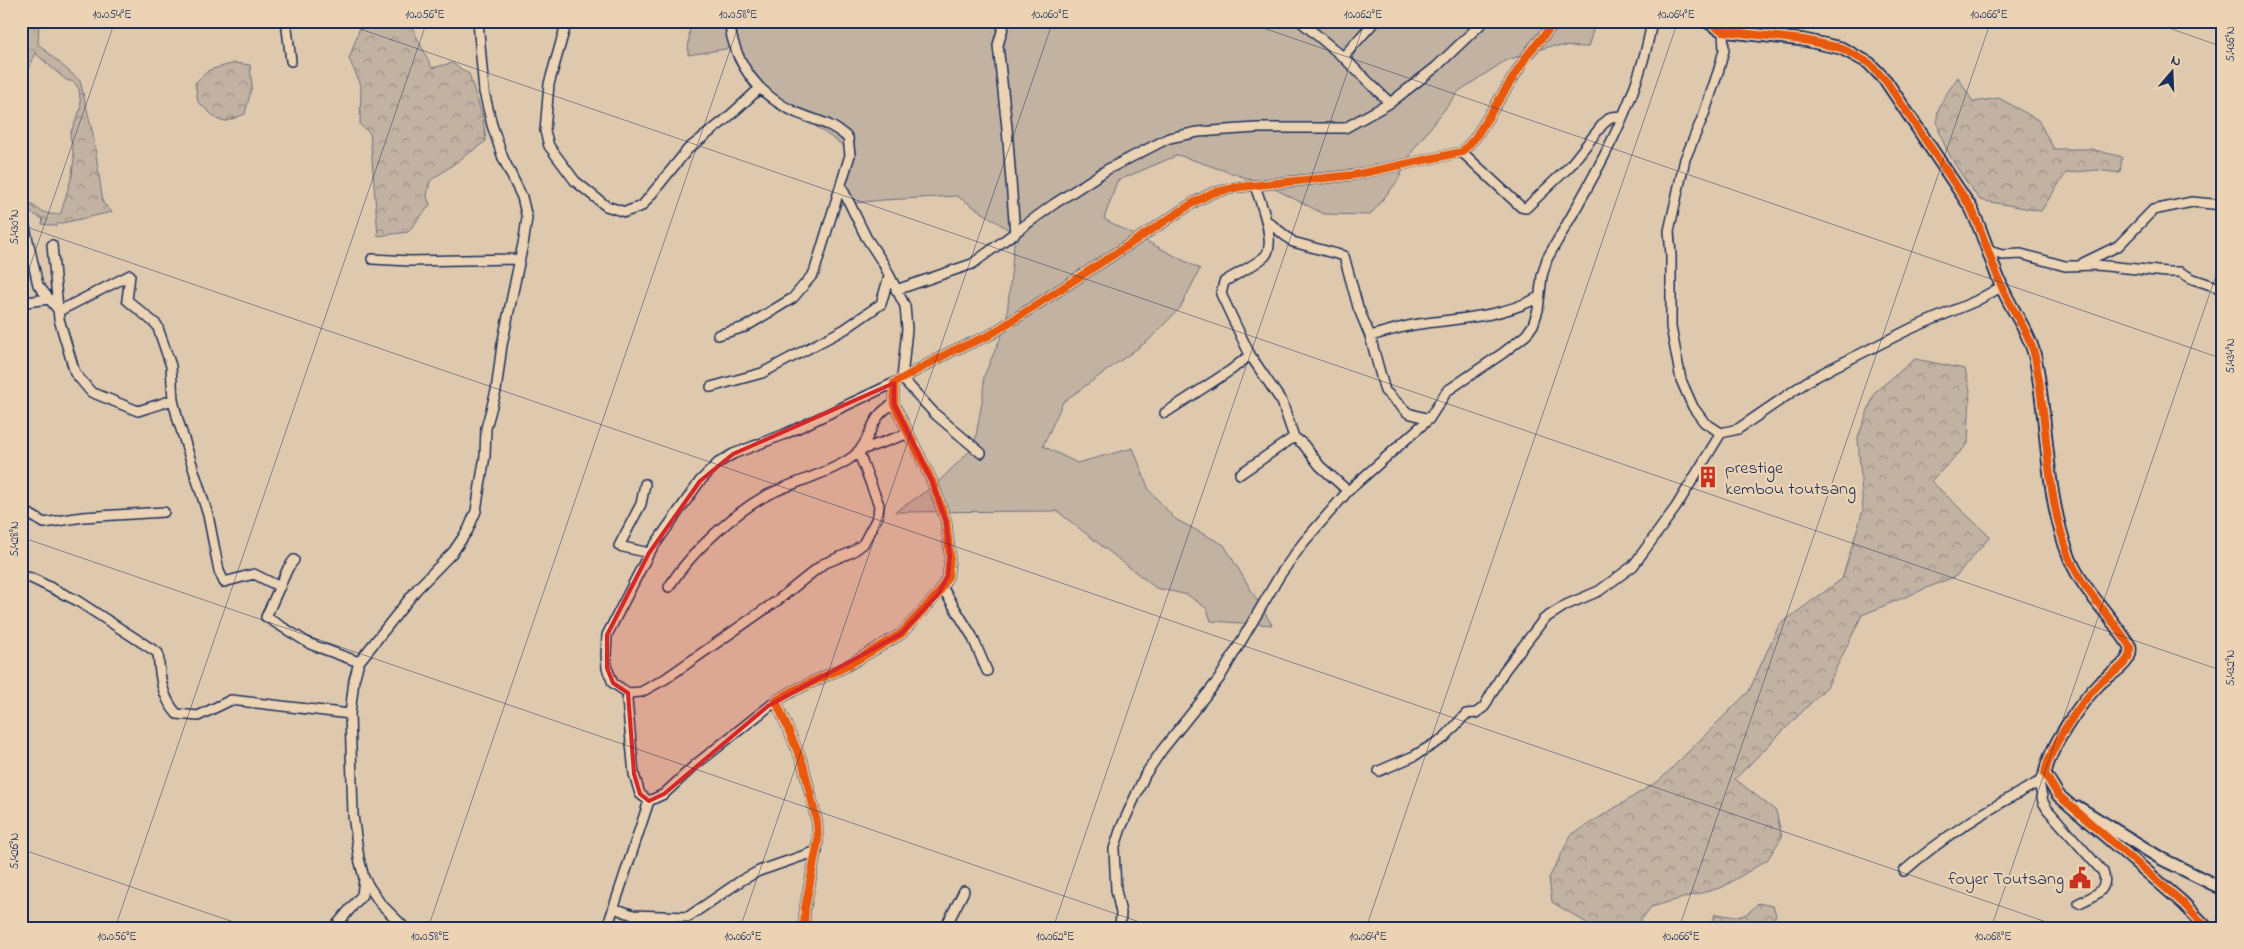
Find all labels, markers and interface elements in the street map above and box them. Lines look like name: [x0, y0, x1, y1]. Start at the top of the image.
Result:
text: 10.054°E: [93, 6, 131, 24]
text: 10.056°E: [405, 6, 445, 24]
text: 10.058°E: [719, 6, 757, 24]
text: 10.060°E: [1031, 6, 1069, 24]
text: 10.062°E: [1344, 6, 1382, 24]
text: 10.064°E: [1657, 6, 1695, 24]
text: 10.066°E: [1970, 6, 2008, 24]
text: 5.436°N: [2222, 26, 2240, 62]
north arrow: [2146, 48, 2196, 98]
text: N: [2168, 50, 2184, 73]
text: 5.430°N: [6, 209, 24, 245]
text: 5.434°N: [2222, 338, 2240, 374]
place label: prestige kembou toutsang: [1725, 456, 1856, 504]
building icon: prestige kembou toutsang: [1695, 464, 1721, 490]
text: 5.428°N: [6, 521, 24, 557]
text: 5.432°N: [2222, 650, 2240, 686]
text: 5.426°N: [6, 833, 24, 869]
public building icon: foyer Toutsang: [2067, 865, 2093, 891]
place label: foyer Toutsang: [1948, 867, 2064, 894]
text: 10.056°E: [97, 928, 137, 946]
text: 10.058°E: [411, 928, 449, 946]
text: 10.060°E: [724, 928, 762, 946]
text: 10.062°E: [1036, 928, 1074, 946]
text: 10.064°E: [1349, 928, 1387, 946]
text: 10.066°E: [1662, 928, 1700, 946]
text: 10.068°E: [1975, 928, 2011, 946]

